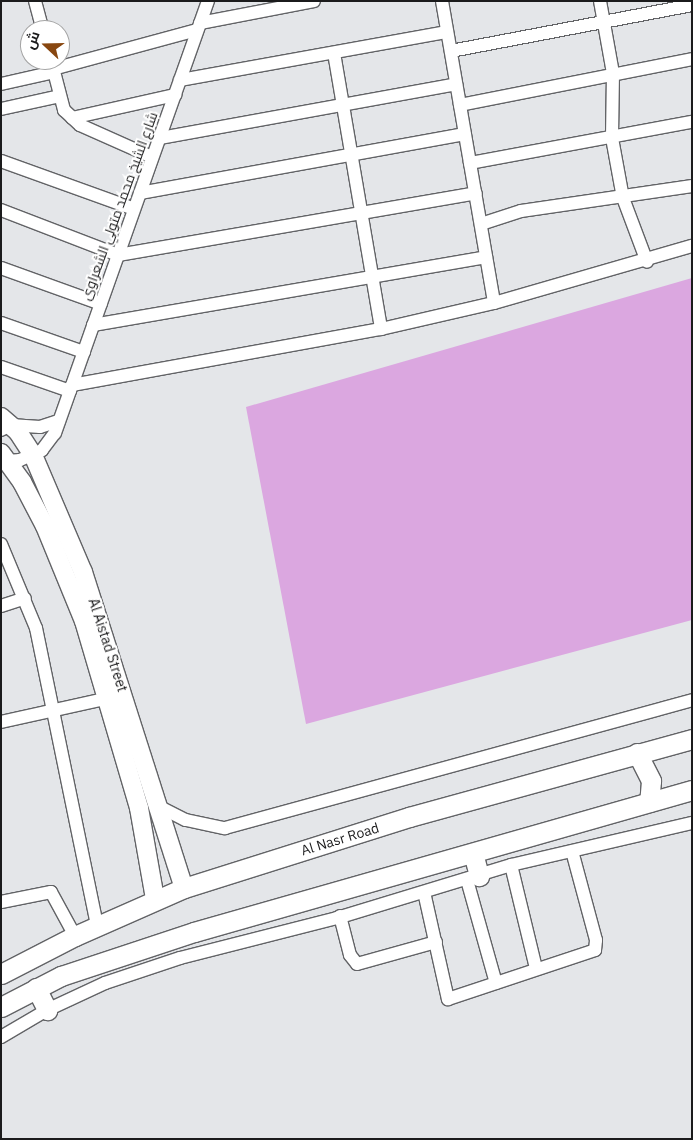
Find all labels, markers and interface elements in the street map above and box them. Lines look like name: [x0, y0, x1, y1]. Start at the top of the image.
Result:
north arrow: [20, 20, 70, 70]
text: ش: [20, 28, 44, 52]
street label: شارع الشيخ محمد متولي الشعراوى: [77, 109, 161, 303]
street label: Al Aistad Street: [85, 596, 131, 694]
street label: Al Nasr Road: [299, 819, 381, 859]

